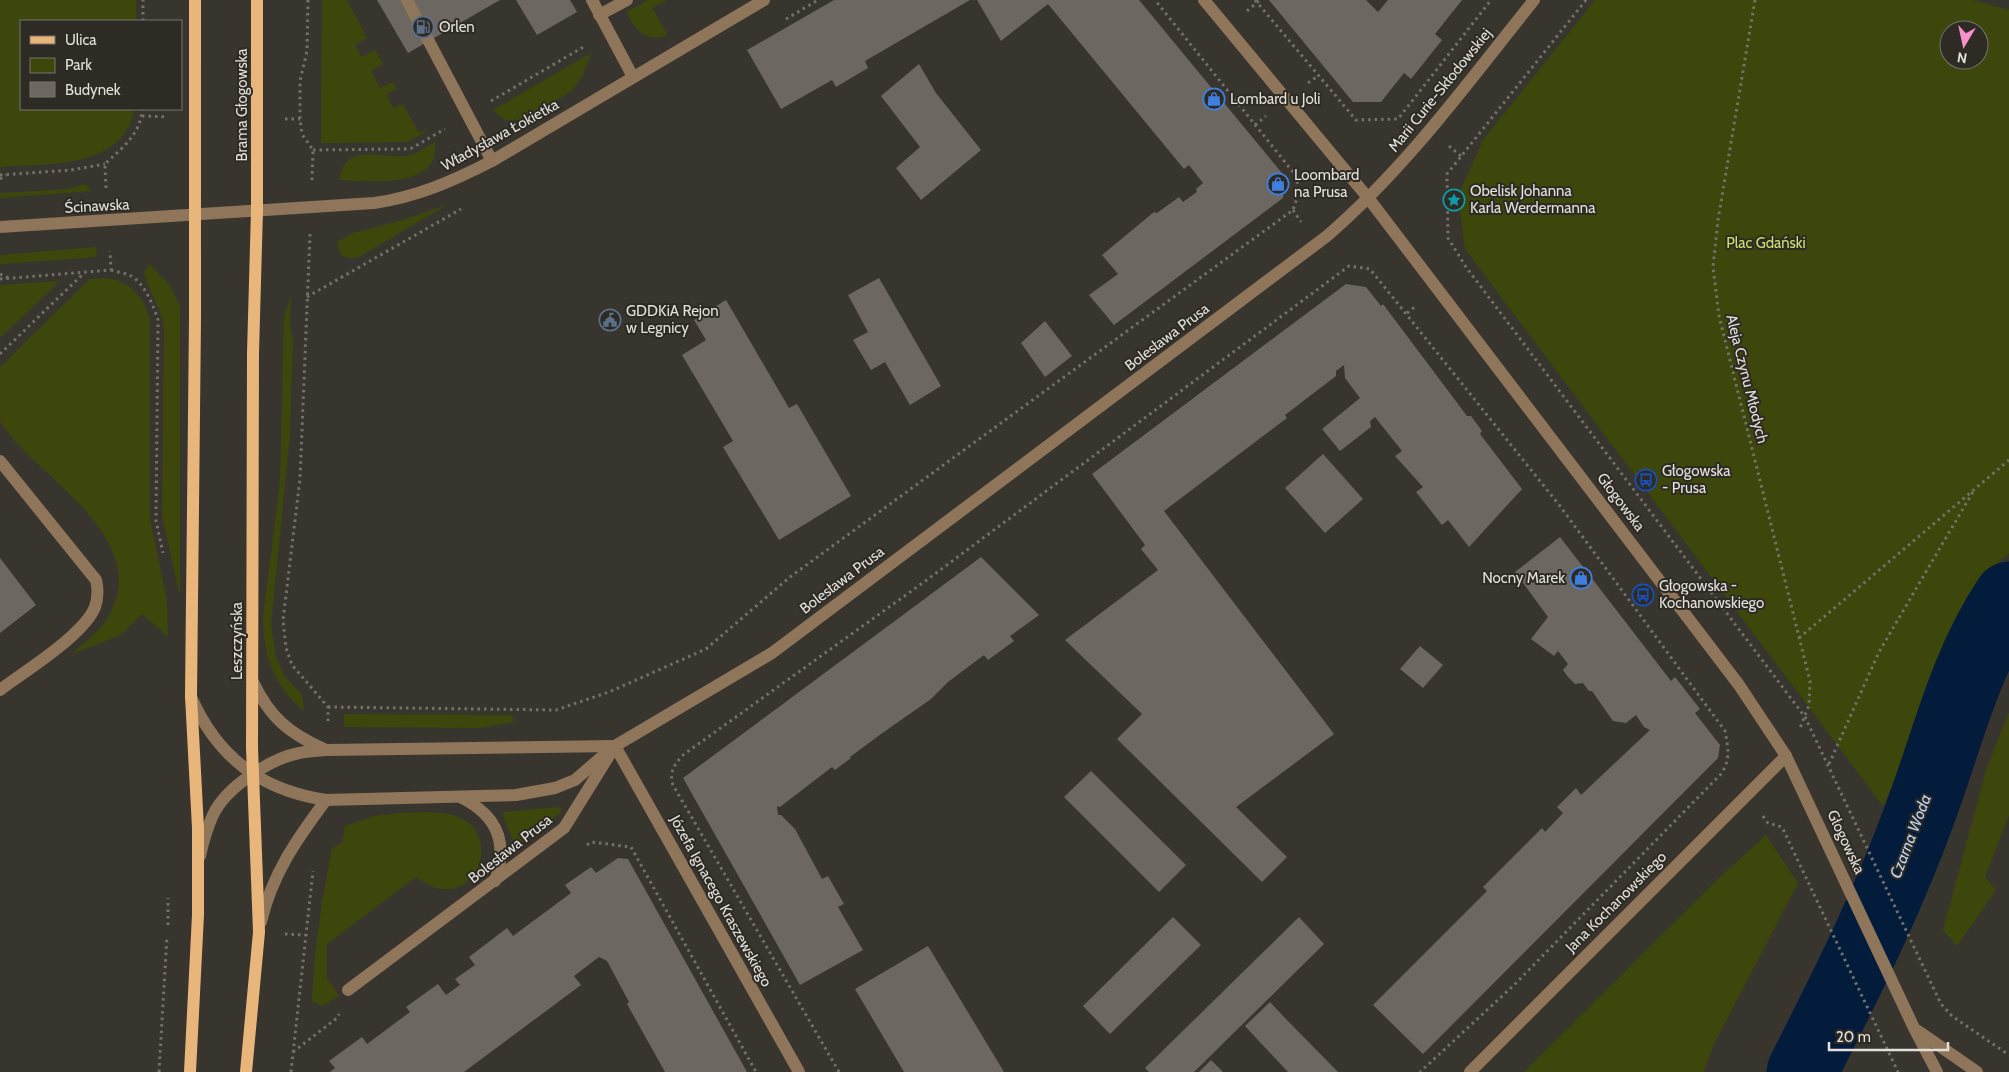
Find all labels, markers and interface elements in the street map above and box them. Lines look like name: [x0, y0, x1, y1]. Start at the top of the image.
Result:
fuel station icon: Orlen: [411, 15, 435, 39]
place label: Orlen: [439, 18, 475, 36]
legend: [20, 20, 182, 110]
north arrow: [1939, 20, 1989, 70]
street label: Marii Curie-Skłodowskiej: [1385, 25, 1495, 155]
text: Ulica: [65, 31, 97, 49]
street label: Brama Głogowska: [233, 48, 251, 161]
text: N: [1956, 48, 1968, 68]
text: Park: [65, 56, 92, 74]
text: Budynek: [65, 81, 121, 99]
shop icon: Lombard u Joli: [1202, 87, 1226, 111]
place label: Lombard u Joli: [1230, 90, 1320, 108]
street label: Władysława Łokietka: [438, 95, 562, 175]
place label: Loombard na Prusa: [1294, 166, 1359, 201]
shop icon: Loombard na Prusa: [1266, 172, 1290, 196]
place label: Obelisk Johanna Karla Werdermanna: [1470, 182, 1596, 217]
place icon: Obelisk Johanna Karla Werdermanna: [1442, 188, 1466, 212]
street label: Ścinawska: [64, 194, 131, 217]
park label: Plac Gdański: [1726, 234, 1806, 252]
street label: Bolesława Prusa: [1121, 299, 1213, 375]
place label: GDDKiA Rejon w Legnicy: [626, 302, 719, 337]
public building icon: GDDKiA Rejon w Legnicy: [598, 308, 622, 332]
street label: Aleja Czynu Młodych: [1722, 313, 1772, 445]
place label: Głogowska - Prusa: [1662, 462, 1731, 497]
bus stop icon: Głogowska - Prusa: [1634, 468, 1658, 492]
street label: Głogowska: [1593, 469, 1649, 535]
street label: Bolesława Prusa: [796, 542, 888, 618]
shop icon: Nocny Marek: [1569, 566, 1593, 590]
place label: Nocny Marek: [1482, 569, 1565, 587]
place label: Głogowska - Kochanowskiego: [1659, 577, 1764, 612]
bus stop icon: Głogowska - Kochanowskiego: [1631, 583, 1655, 607]
street label: Leszczyńska: [228, 601, 246, 680]
water label: Czarna Woda: [1886, 791, 1935, 881]
street label: Głogowska: [1823, 807, 1869, 878]
street label: Bolesława Prusa: [465, 810, 556, 887]
street label: Józefa Ignacego Kraszewskiego: [666, 811, 776, 990]
street label: Jana Kochanowskiego: [1561, 848, 1670, 957]
scale bar: [1829, 1020, 1948, 1052]
text: 20 m: [1836, 1028, 1871, 1046]

